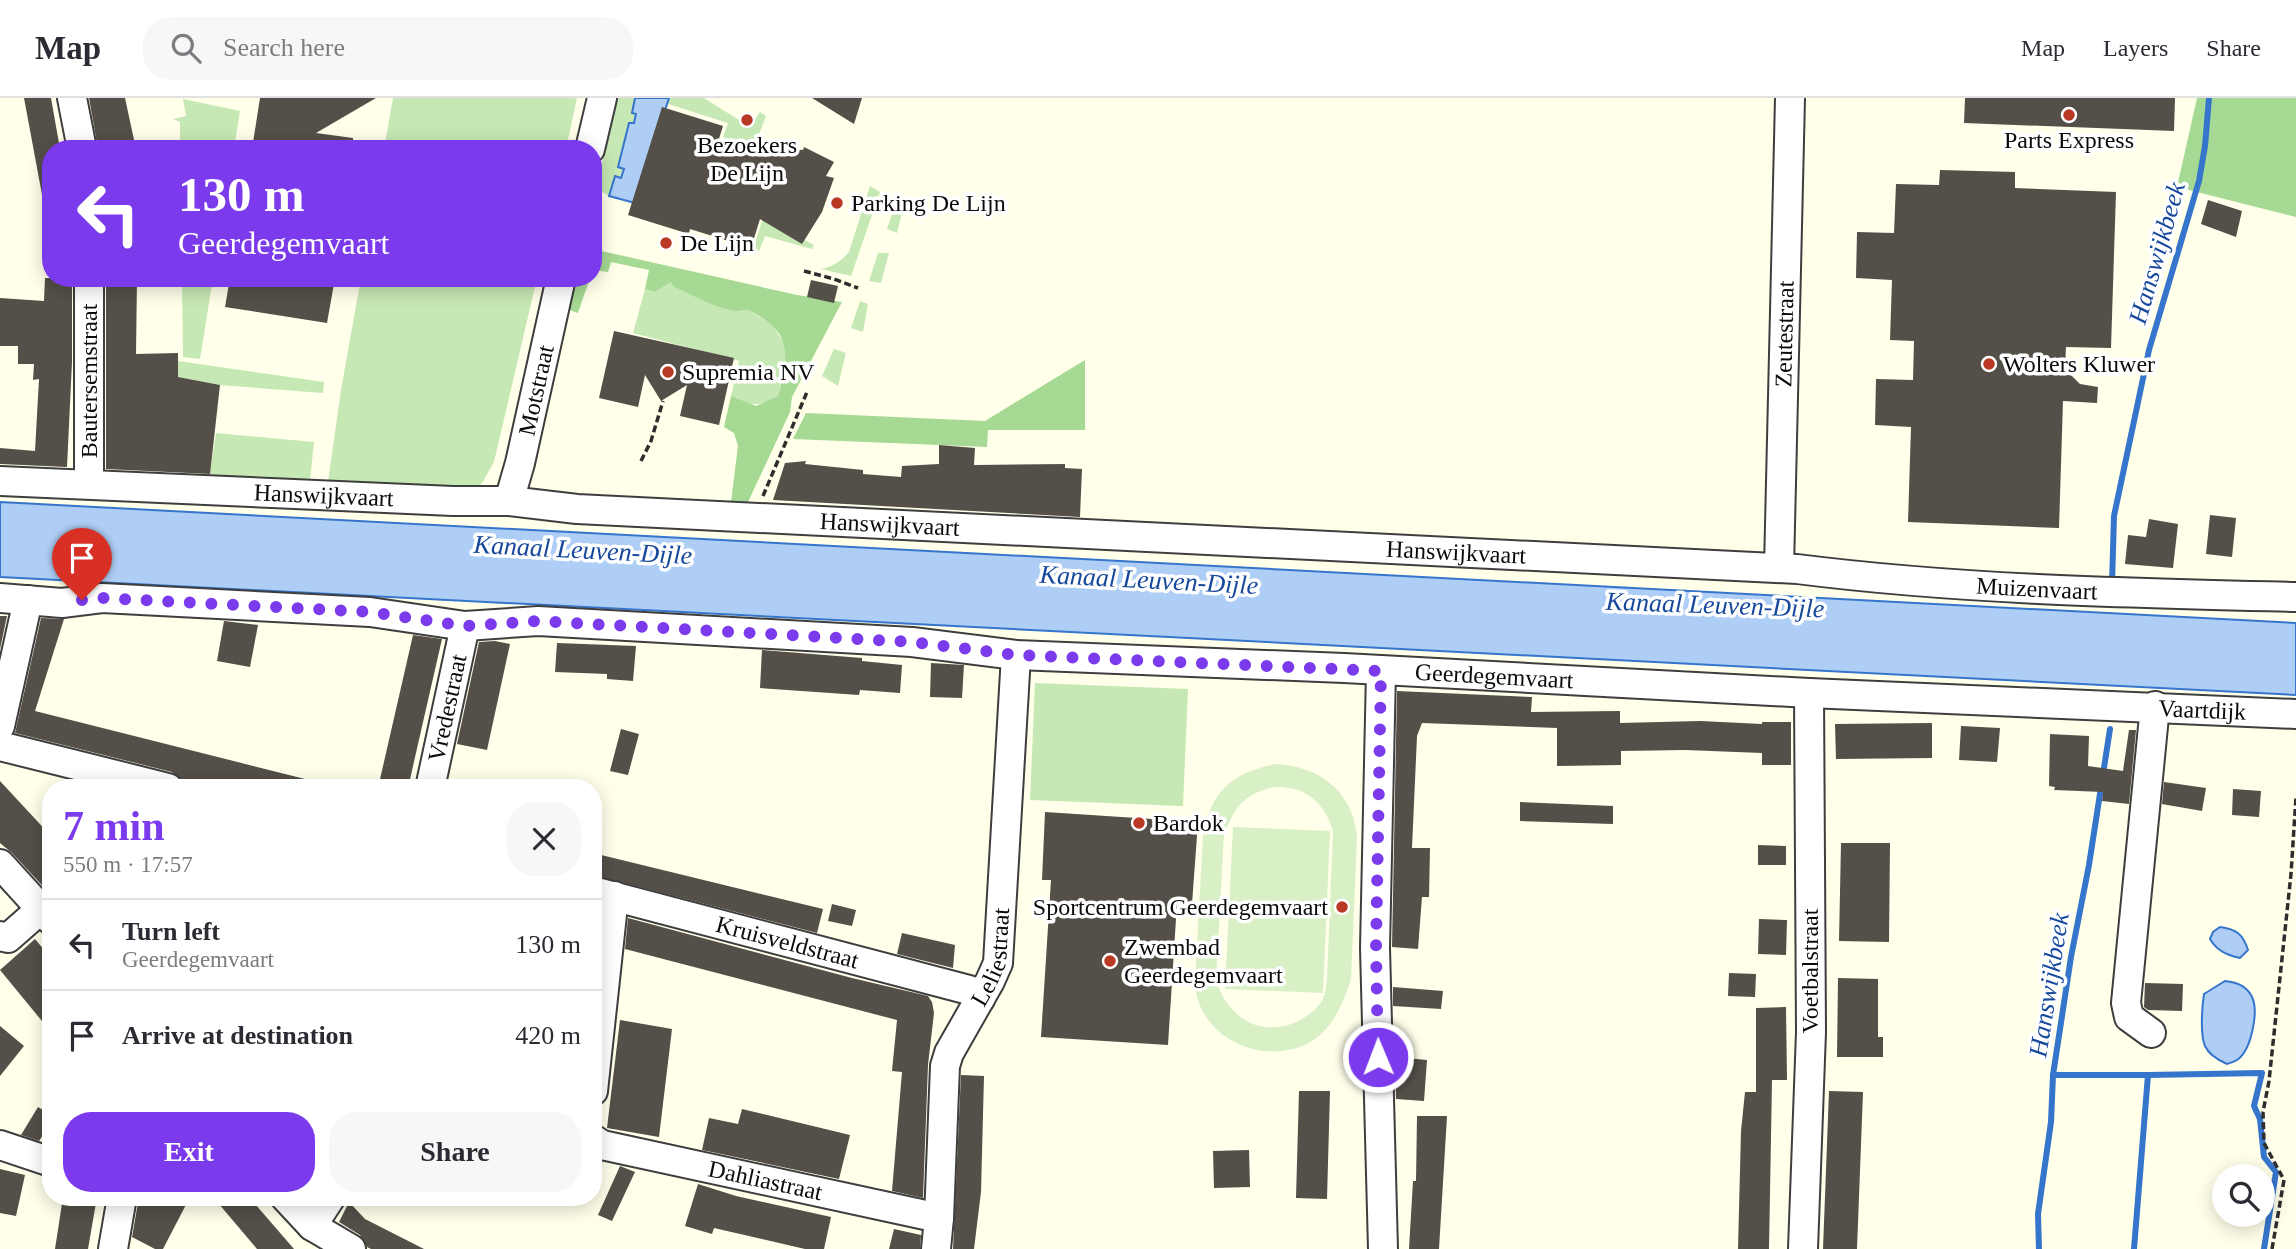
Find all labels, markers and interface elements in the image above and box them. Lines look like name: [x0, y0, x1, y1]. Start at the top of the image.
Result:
search box: [143, 17, 633, 80]
icon: search: [167, 29, 205, 67]
text: Map: [35, 30, 101, 66]
text: Search here: [223, 33, 345, 62]
text: Map: [2021, 35, 2065, 61]
text: Layers: [2103, 35, 2168, 61]
text: Share: [2206, 35, 2261, 61]
marker: Parts Express: [2061, 107, 2077, 123]
marker: Bezoekers De Lijn: [739, 112, 755, 128]
place label: Parts Express: [2004, 127, 2134, 153]
place label: Bezoekers De Lijn: [697, 132, 797, 186]
text: 130 m: [178, 167, 305, 222]
icon: left: [63, 168, 154, 259]
water label: Hanswijkbeek: [2123, 178, 2191, 328]
place label: Parking De Lijn: [851, 190, 1006, 216]
marker: Parking De Lijn: [829, 195, 845, 211]
text: Geerdegemvaart: [178, 225, 389, 261]
place label: De Lijn: [680, 230, 754, 256]
marker: De Lijn: [658, 235, 674, 251]
street label: Zeutestraat: [1770, 280, 1799, 388]
street label: Bautersemstraat: [76, 303, 102, 458]
street label: Motstraat: [513, 342, 559, 438]
place label: Wolters Kluwer: [2003, 351, 2155, 377]
marker: Wolters Kluwer: [1981, 356, 1997, 372]
place label: Supremia NV: [682, 359, 815, 385]
marker: Supremia NV: [660, 364, 676, 380]
street label: Hanswijkvaart: [253, 479, 395, 511]
street label: Hanswijkvaart: [819, 508, 961, 541]
pin: [52, 528, 112, 600]
water label: Kanaal Leuven-Dijle: [472, 530, 693, 570]
street label: Hanswijkvaart: [1385, 536, 1527, 569]
icon: arrive: [63, 539, 101, 577]
water label: Kanaal Leuven-Dijle: [1038, 560, 1259, 600]
street label: Muizenvaart: [1975, 573, 2098, 605]
water label: Kanaal Leuven-Dijle: [1604, 587, 1825, 623]
street label: Vredestraat: [423, 651, 472, 764]
street label: Geerdegemvaart: [1414, 659, 1574, 693]
street label: Vaartdijk: [2158, 695, 2247, 725]
button: close: [507, 802, 581, 876]
text: 7 min: [63, 803, 165, 849]
place label: Bardok: [1153, 810, 1224, 836]
marker: Bardok: [1131, 815, 1147, 831]
text: 550 m · 17:57: [63, 852, 193, 877]
place label: Sportcentrum Geerdegemvaart: [1033, 894, 1328, 920]
marker: Sportcentrum Geerdegemvaart: [1334, 899, 1350, 915]
street label: Leliestraat: [966, 907, 1014, 1010]
street label: Voetbalstraat: [1797, 908, 1823, 1033]
water label: Hanswijkbeek: [2023, 910, 2075, 1060]
street label: Kruisveldstraat: [713, 911, 862, 974]
text: Turn left: [122, 917, 220, 946]
icon: left: [63, 926, 101, 964]
text: 130 m: [515, 930, 581, 959]
place label: Zwembad Geerdegemvaart: [1124, 934, 1283, 988]
text: Geerdegemvaart: [122, 947, 274, 972]
marker: Zwembad Geerdegemvaart: [1102, 953, 1118, 969]
icon: arrive: [63, 1017, 101, 1055]
position arrow: [1341, 1020, 1415, 1094]
text: Arrive at destination: [122, 1021, 353, 1050]
text: 420 m: [515, 1021, 581, 1050]
button: Exit: [63, 1112, 315, 1192]
button: Share: [329, 1112, 581, 1192]
street label: Dahliastraat: [706, 1155, 825, 1205]
map controls: [2212, 1164, 2275, 1227]
button: search: [2212, 1164, 2275, 1227]

